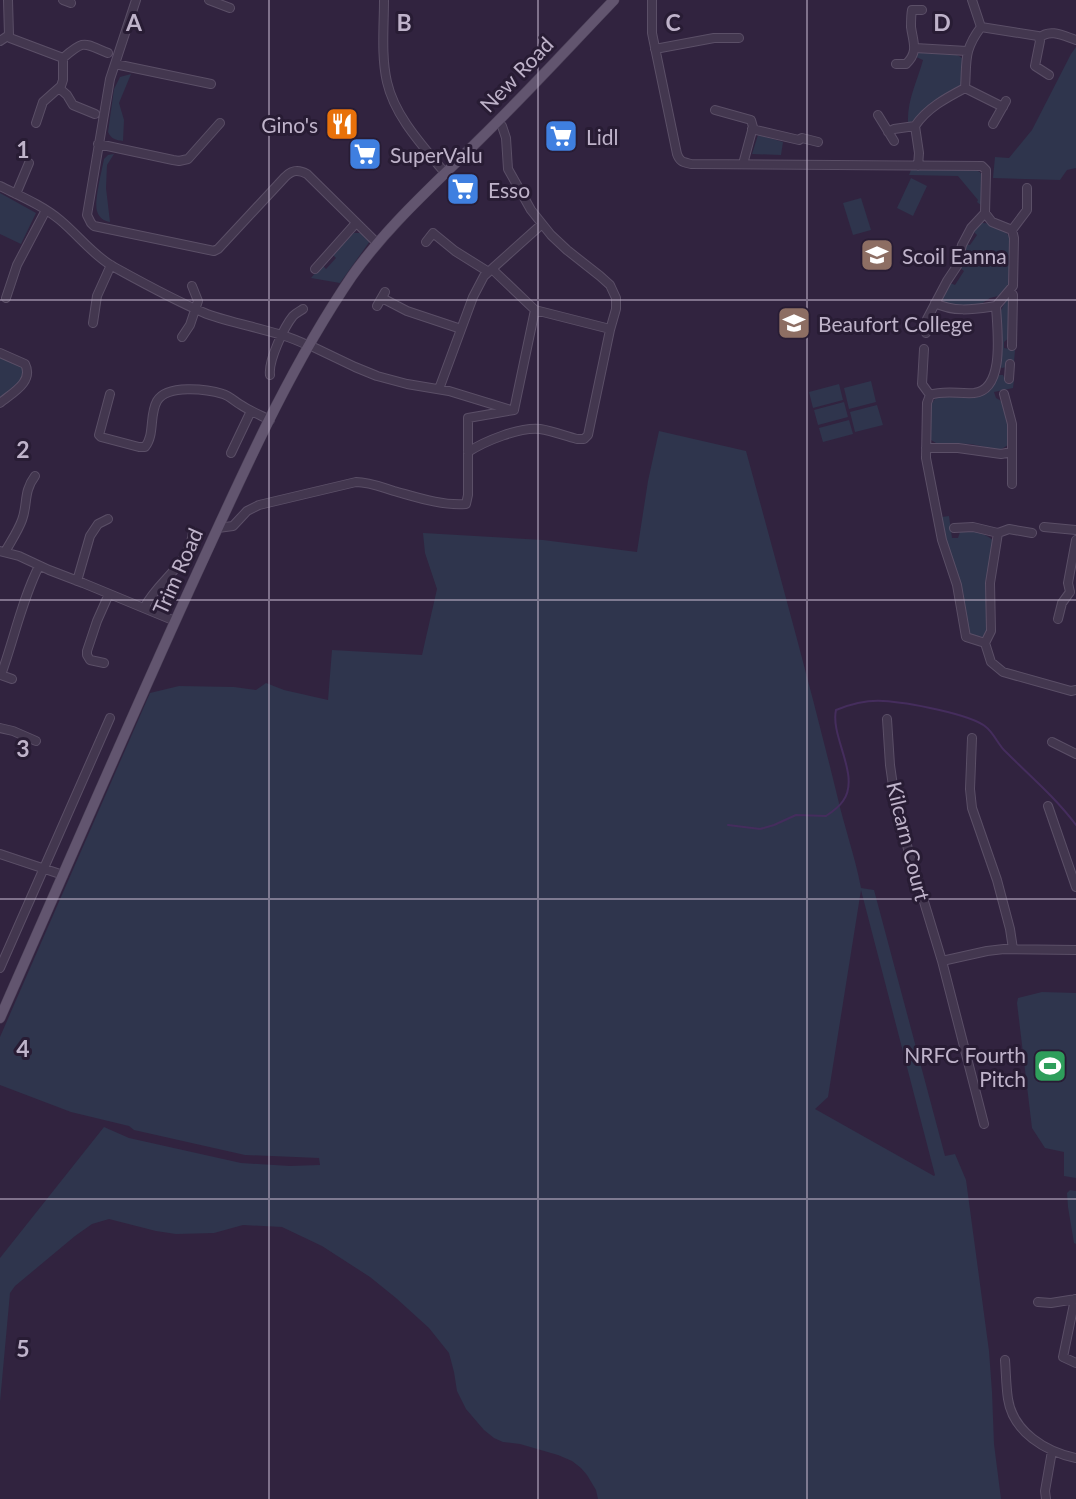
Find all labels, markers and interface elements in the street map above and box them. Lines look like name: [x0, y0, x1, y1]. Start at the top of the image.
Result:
text: A: [125, 8, 143, 36]
text: B: [396, 8, 412, 36]
text: C: [665, 8, 681, 36]
text: D: [933, 8, 951, 36]
street label: New Road: [474, 31, 558, 117]
restaurant icon: Gino's: [323, 105, 361, 143]
place label: Gino's: [261, 112, 318, 137]
supermarket icon: Lidl: [542, 117, 580, 155]
place label: Lidl: [586, 124, 619, 149]
text: 1: [16, 135, 30, 163]
supermarket icon: SuperValu: [346, 135, 384, 173]
place label: SuperValu: [390, 142, 483, 167]
supermarket icon: Esso: [444, 170, 482, 208]
place label: Esso: [488, 177, 530, 202]
school or university icon: Scoil Eanna: [858, 236, 896, 274]
place label: Scoil Eanna: [902, 243, 1007, 268]
school or university icon: Beaufort College: [775, 304, 813, 342]
place label: Beaufort College: [818, 311, 973, 336]
text: 2: [16, 435, 30, 463]
street label: Trim Road: [147, 524, 207, 618]
text: 3: [16, 734, 30, 762]
street label: Kilcarn Court: [882, 779, 936, 904]
text: 4: [16, 1034, 30, 1062]
place label: NRFC Fourth Pitch: [904, 1042, 1026, 1091]
sports icon: NRFC Fourth Pitch: [1031, 1047, 1069, 1085]
text: 5: [16, 1334, 30, 1362]

